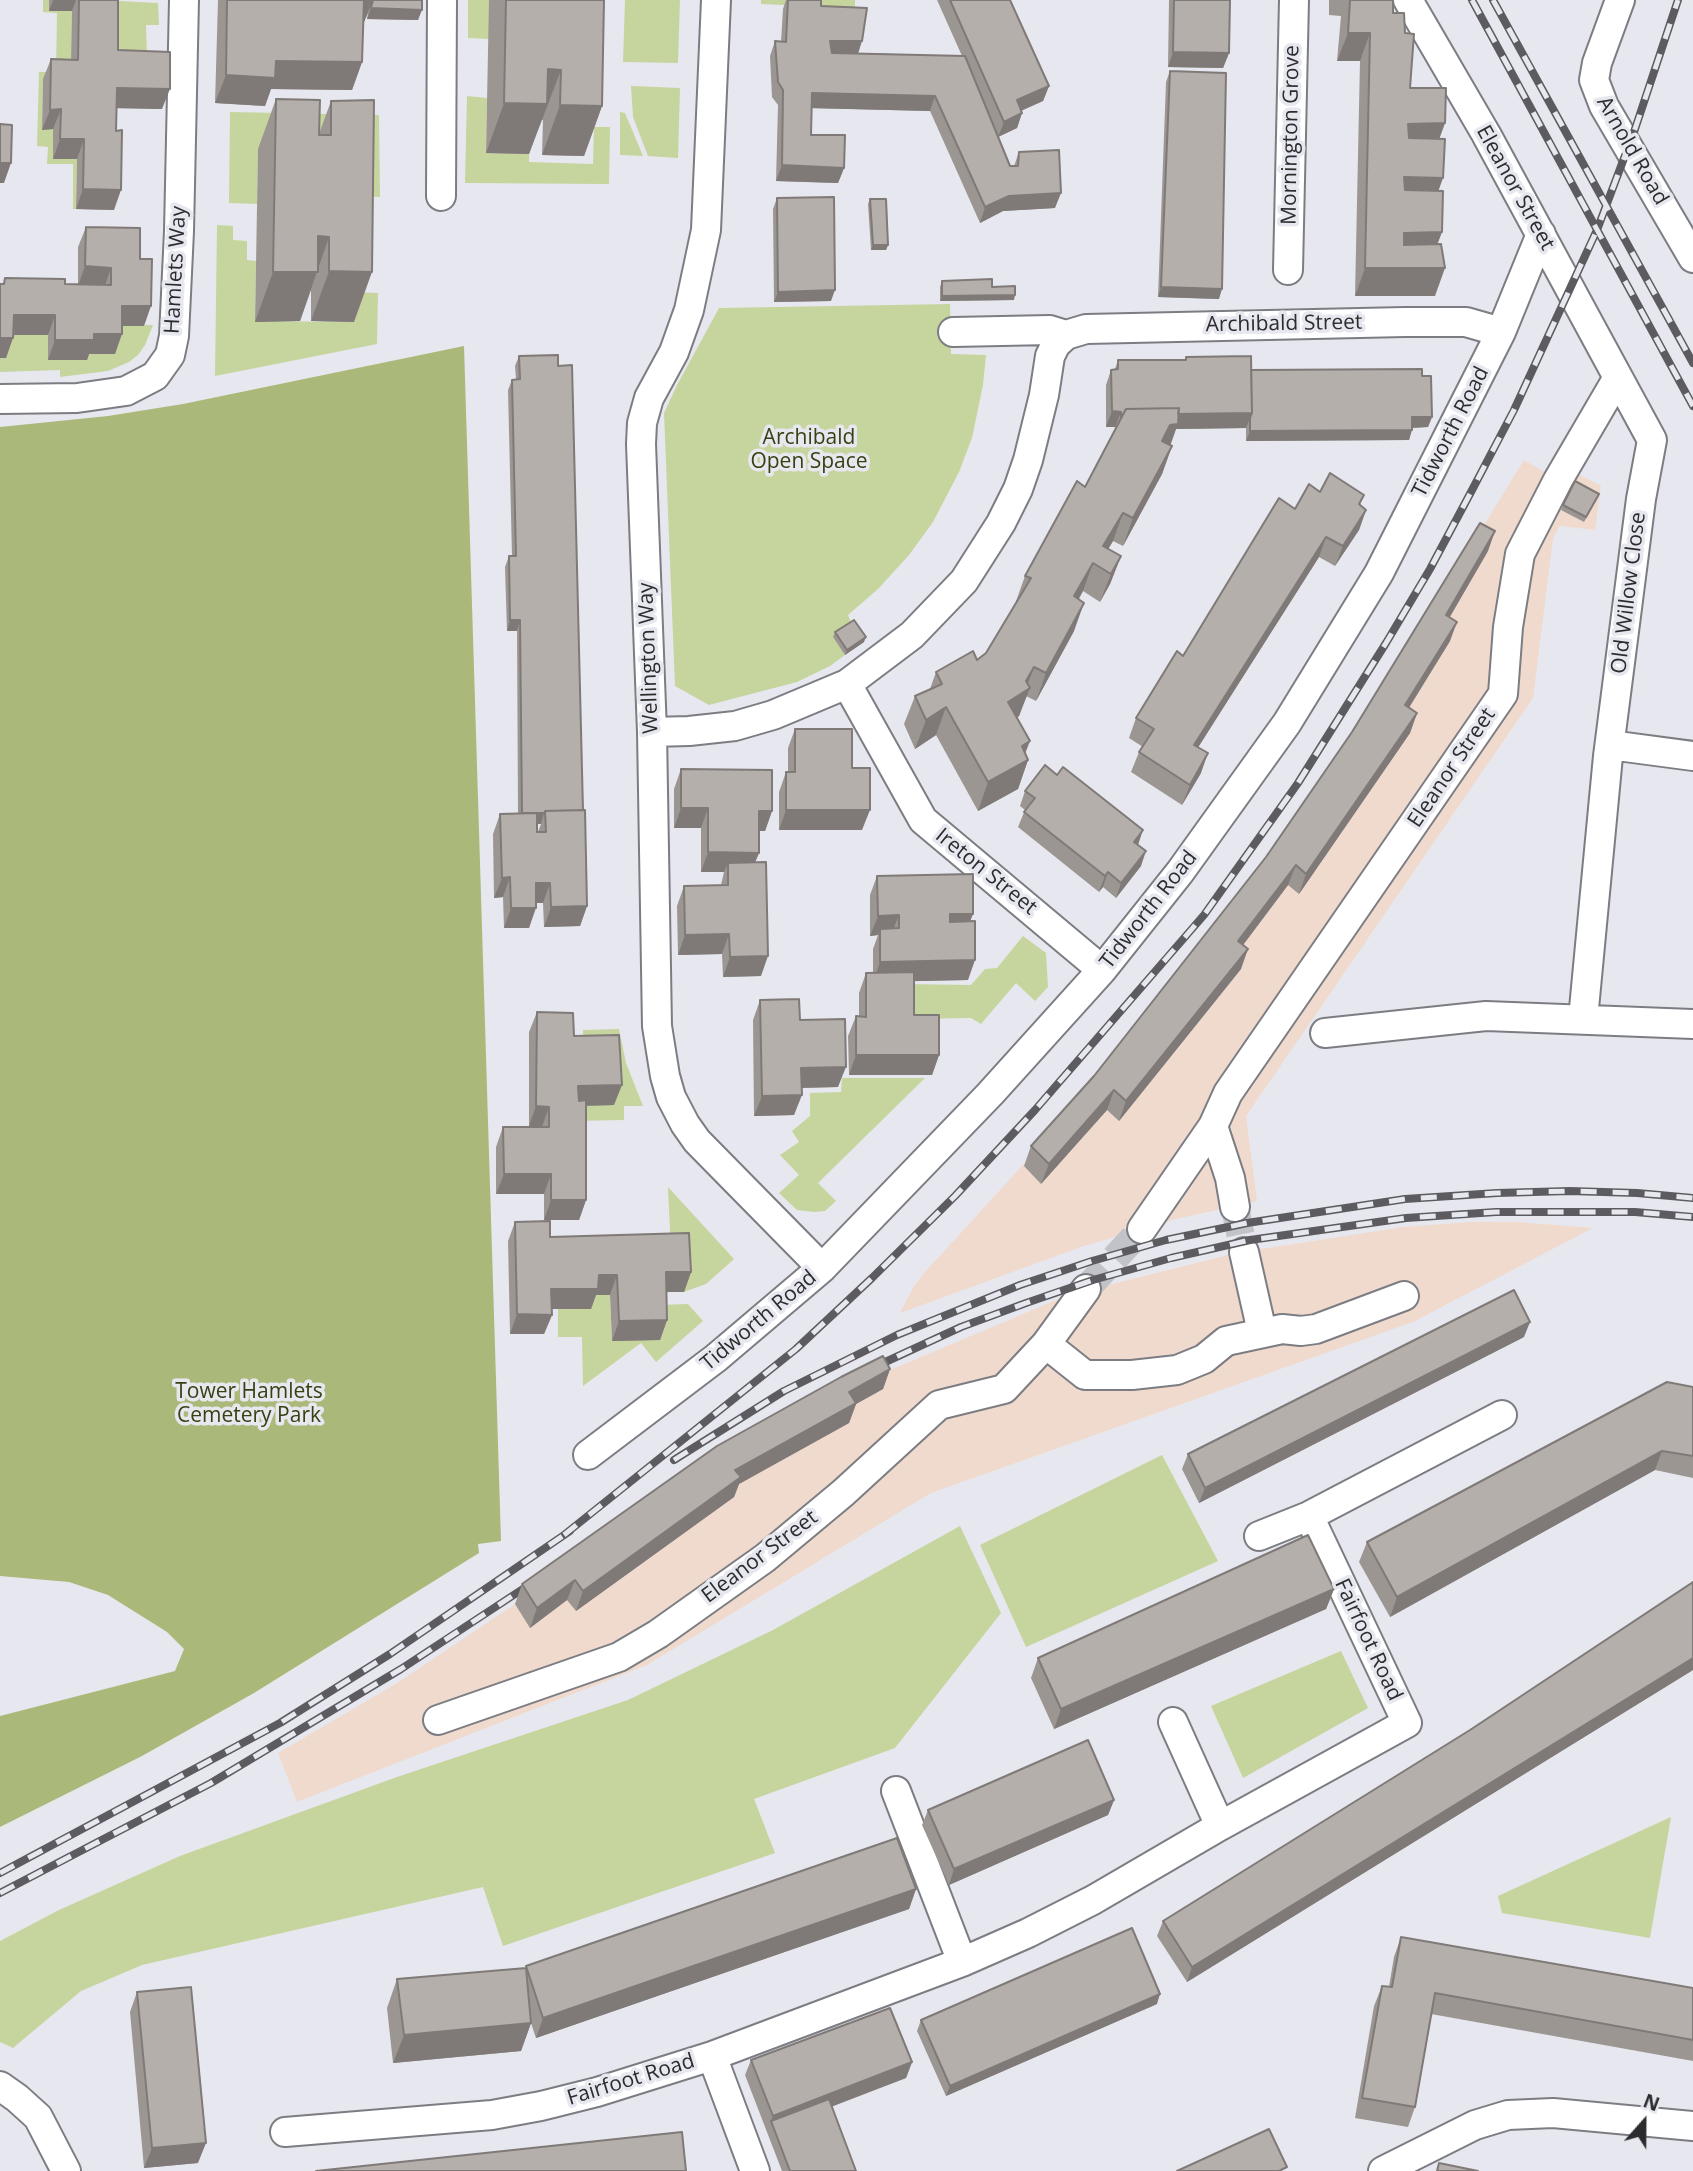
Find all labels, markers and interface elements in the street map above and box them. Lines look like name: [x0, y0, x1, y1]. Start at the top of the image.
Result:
street label: Mornington Grove: [1277, 45, 1305, 225]
street label: Arnold Road: [1591, 92, 1673, 210]
street label: Eleanor Street: [1470, 121, 1560, 255]
street label: Hamlets Way: [160, 205, 192, 335]
street label: Archibald Street: [1205, 310, 1363, 338]
street label: Tidworth Road: [1407, 363, 1495, 501]
park label: Archibald Open Space: [750, 425, 868, 475]
street label: Old Willow Close: [1607, 511, 1651, 675]
street label: Wellington Way: [634, 582, 664, 734]
street label: Eleanor Street: [1403, 703, 1501, 833]
street label: Ireton Street: [930, 823, 1042, 921]
street label: Tidworth Road: [1095, 846, 1203, 974]
street label: Tidworth Road: [696, 1265, 822, 1377]
park label: Tower Hamlets Cemetery Park: [175, 1379, 323, 1429]
street label: Eleanor Street: [697, 1505, 823, 1609]
street label: Fairfoot Road: [1329, 1575, 1407, 1705]
street label: Fairfoot Road: [564, 2049, 698, 2111]
north arrow: [1609, 2087, 1679, 2157]
text: N: [1640, 2087, 1663, 2117]

